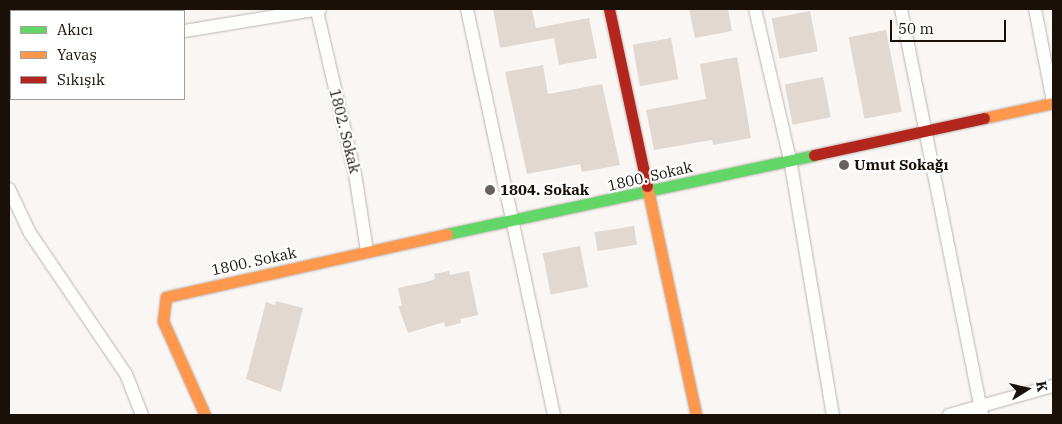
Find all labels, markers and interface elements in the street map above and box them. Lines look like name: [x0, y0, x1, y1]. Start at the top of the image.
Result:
legend: [10, 10, 185, 100]
scale bar: [892, 10, 1008, 42]
text: 50 m: [898, 19, 934, 38]
text: Akıcı: [57, 20, 93, 39]
text: Yavaş: [57, 45, 97, 64]
text: Sıkışık: [57, 70, 105, 89]
street label: 1802. Sokak: [326, 87, 364, 175]
place label: Umut Sokağı: [854, 156, 949, 174]
street label: 1800. Sokak: [606, 158, 694, 194]
marker: Umut Sokağı: [838, 159, 850, 171]
place label: 1804. Sokak: [500, 181, 589, 199]
marker: 1804. Sokak: [484, 184, 496, 196]
street label: 1800. Sokak: [210, 243, 298, 279]
north arrow: [1002, 364, 1052, 414]
text: K: [1032, 380, 1052, 393]

